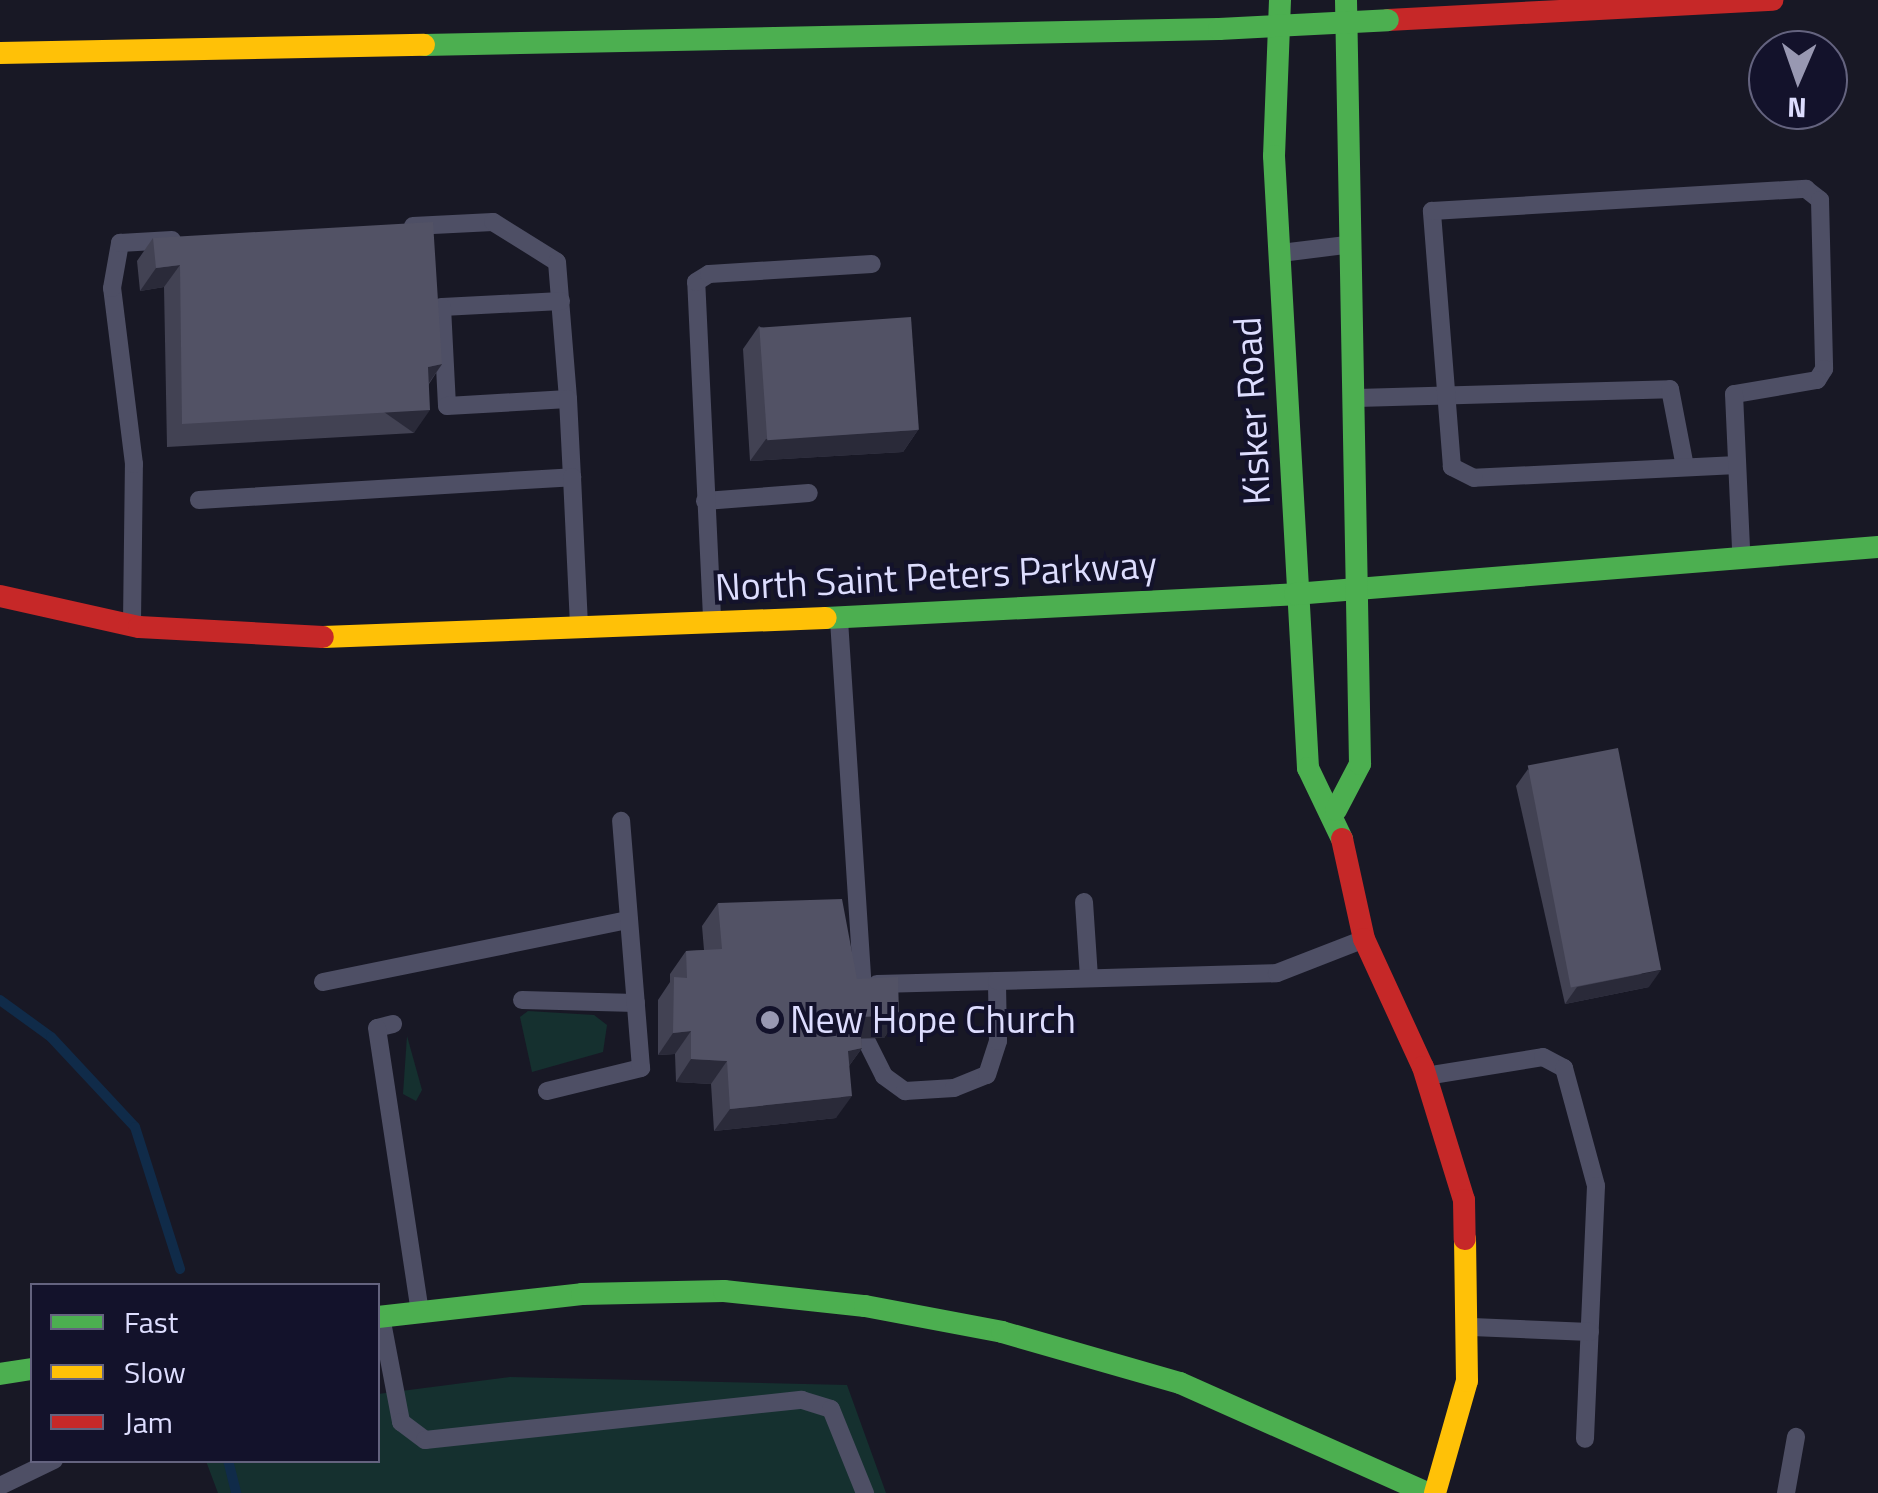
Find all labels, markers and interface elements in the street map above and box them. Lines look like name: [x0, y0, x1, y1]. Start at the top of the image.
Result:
north arrow: [1748, 30, 1848, 130]
text: N: [1787, 87, 1807, 130]
street label: Kisker Road: [1224, 316, 1280, 506]
street label: North Saint Peters Parkway: [714, 542, 1158, 610]
place label: New Hope Church: [790, 997, 1076, 1043]
marker: New Hope Church: [759, 1009, 781, 1031]
legend: [30, 1283, 380, 1463]
text: Fast: [124, 1299, 178, 1345]
text: Slow: [124, 1349, 186, 1395]
text: Jam: [124, 1399, 173, 1445]

